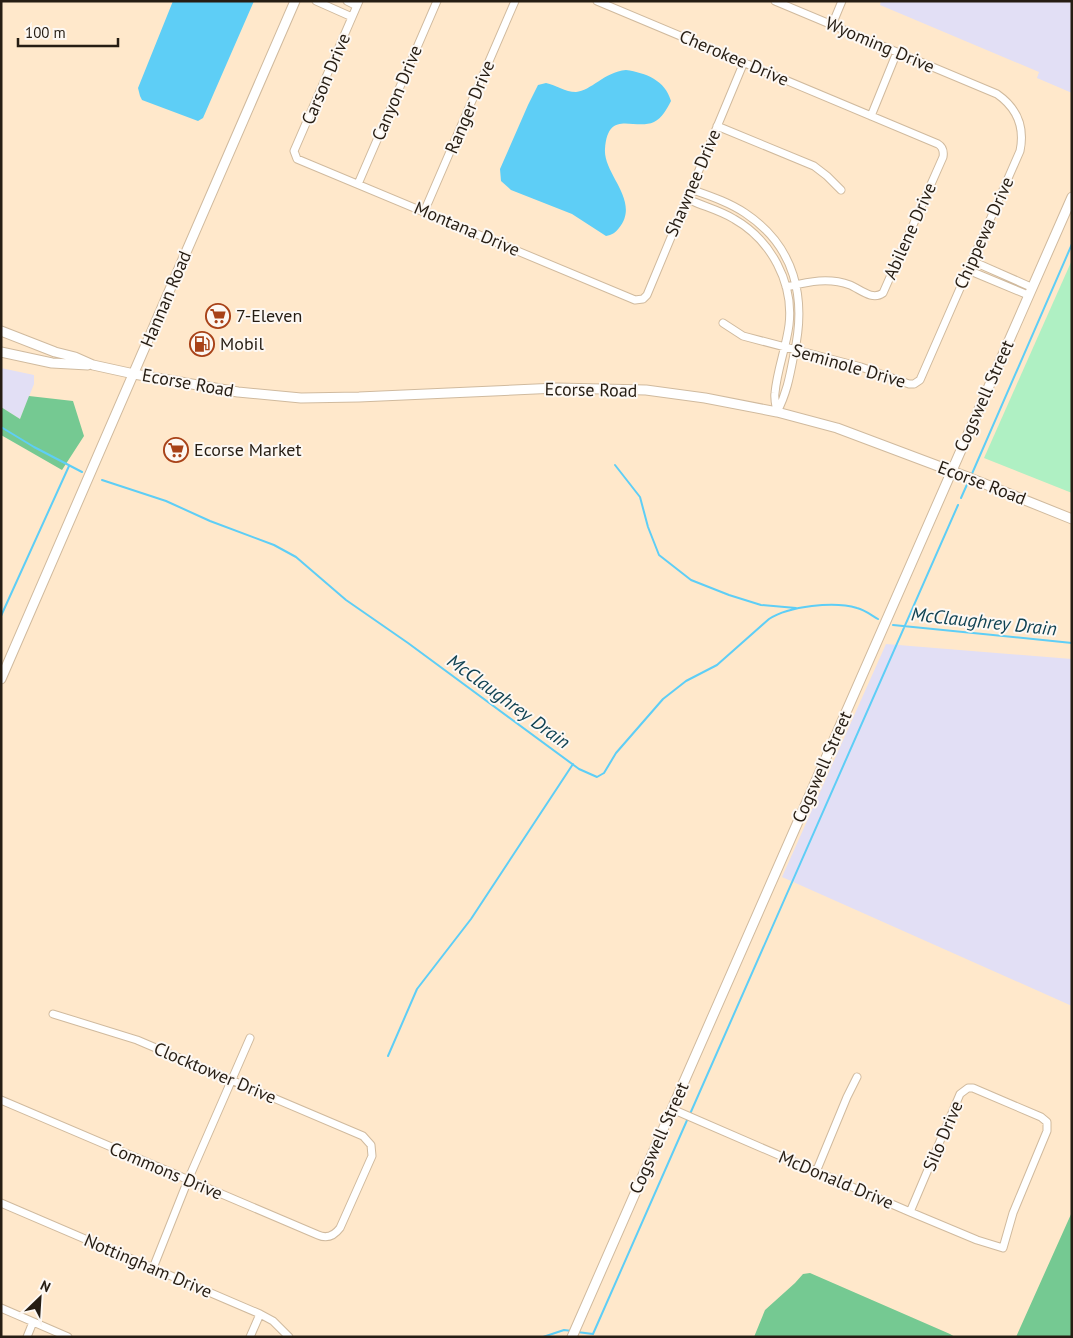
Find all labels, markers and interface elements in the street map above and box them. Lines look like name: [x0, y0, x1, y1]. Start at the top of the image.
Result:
street label: Wyoming Drive: [822, 11, 938, 78]
scale bar: [18, 15, 118, 47]
text: 100 m: [25, 23, 66, 42]
street label: Cherokee Drive: [676, 24, 792, 91]
street label: Carson Drive: [296, 30, 355, 128]
street label: Canyon Drive: [366, 42, 427, 144]
street label: Ranger Drive: [440, 57, 500, 157]
street label: Shawnee Drive: [660, 126, 726, 240]
street label: Chippewa Drive: [948, 173, 1019, 293]
street label: Abilene Drive: [878, 179, 941, 283]
street label: Montana Drive: [411, 196, 524, 261]
street label: Hannan Road: [135, 247, 196, 350]
supermarket icon: 7-Eleven: [205, 303, 231, 329]
place label: 7-Eleven: [236, 304, 302, 327]
fuel station icon: Mobil: [189, 331, 215, 357]
place label: Mobil: [220, 332, 264, 355]
street label: Cogswell Street: [949, 336, 1018, 455]
street label: Seminole Drive: [790, 338, 909, 393]
street label: Ecorse Road: [140, 363, 236, 402]
street label: Ecorse Road: [544, 377, 638, 402]
supermarket icon: Ecorse Market: [163, 437, 189, 463]
place label: Ecorse Market: [194, 438, 302, 461]
street label: Ecorse Road: [935, 455, 1030, 510]
water label: McClaughrey Drain: [910, 601, 1058, 641]
water label: McClaughrey Drain: [443, 648, 575, 754]
street label: Cogswell Street: [787, 707, 856, 826]
street label: Clocktower Drive: [151, 1036, 280, 1109]
street label: Cogswell Street: [624, 1078, 693, 1197]
street label: Silo Drive: [917, 1097, 968, 1175]
street label: Commons Drive: [106, 1136, 226, 1205]
street label: McDonald Drive: [775, 1145, 897, 1214]
street label: Nottingham Drive: [81, 1228, 216, 1303]
north arrow: [15, 1273, 65, 1323]
text: N: [38, 1276, 53, 1296]

